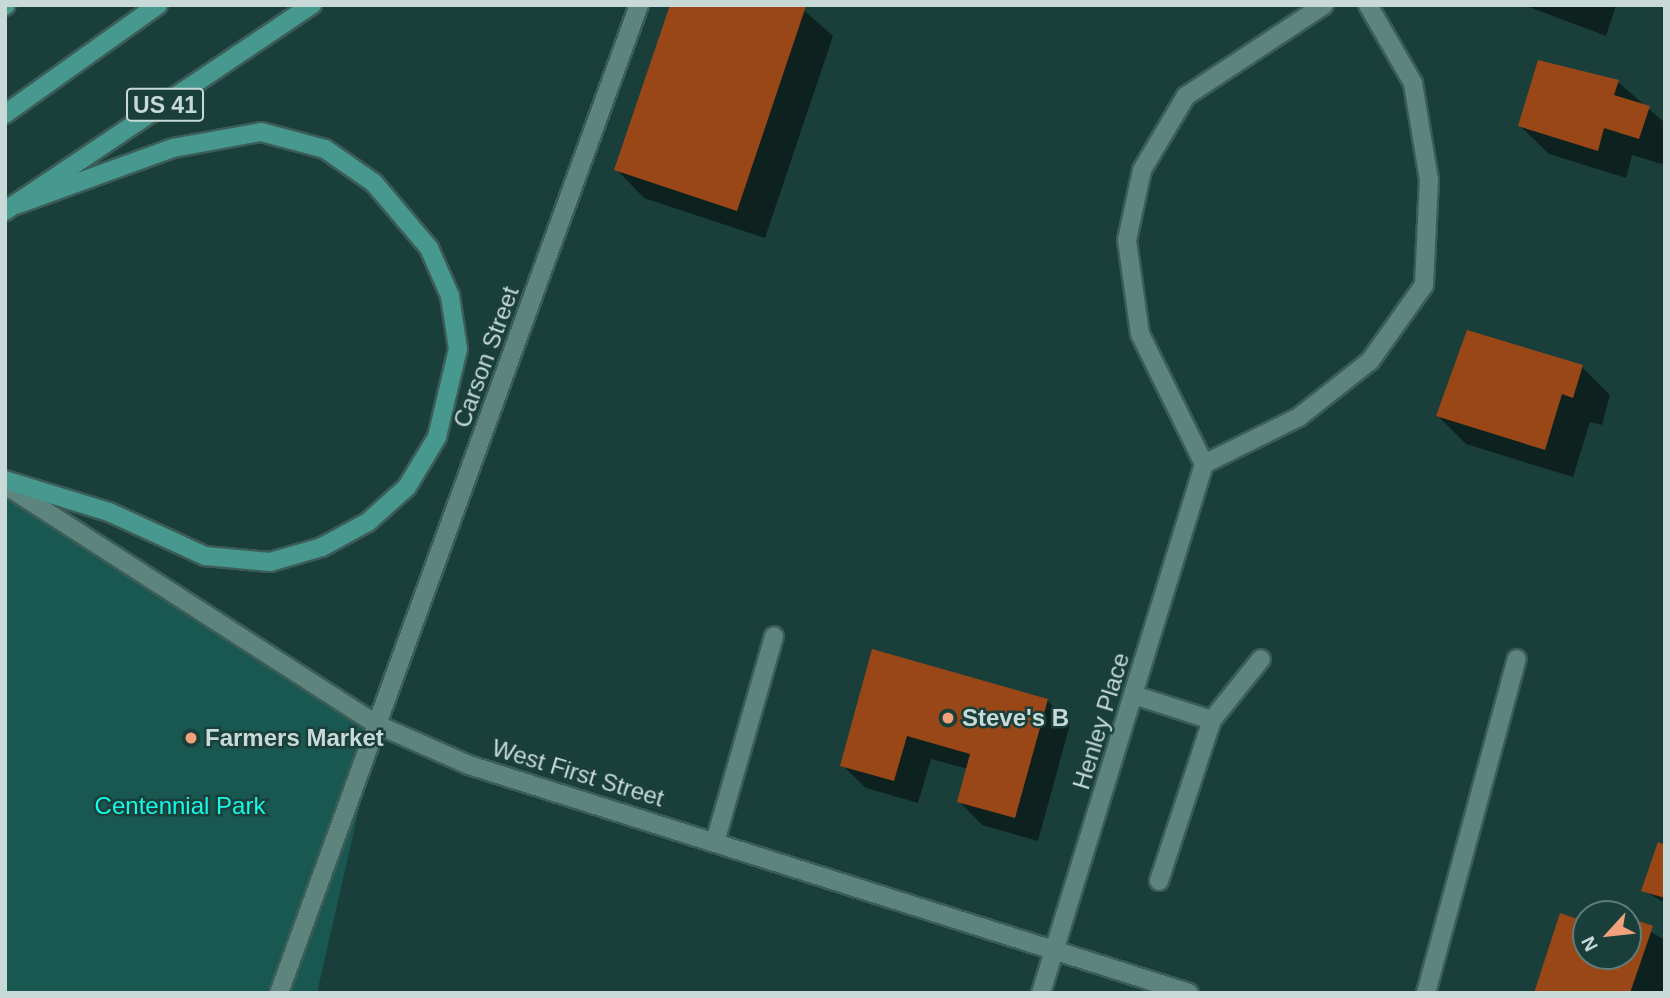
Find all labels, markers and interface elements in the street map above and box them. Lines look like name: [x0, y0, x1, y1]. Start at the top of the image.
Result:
road number: US 41: [125, 86, 205, 124]
street label: Carson Street: [447, 283, 525, 431]
street label: Henley Place: [1067, 649, 1135, 793]
place label: Steve's B: [962, 704, 1069, 732]
marker: Steve's B: [940, 710, 956, 726]
place label: Farmers Market: [205, 724, 384, 752]
marker: Farmers Market: [183, 730, 199, 746]
street label: West First Street: [489, 733, 667, 813]
park label: Centennial Park: [95, 792, 265, 820]
north arrow: [1572, 900, 1642, 970]
text: N: [1577, 933, 1602, 955]

